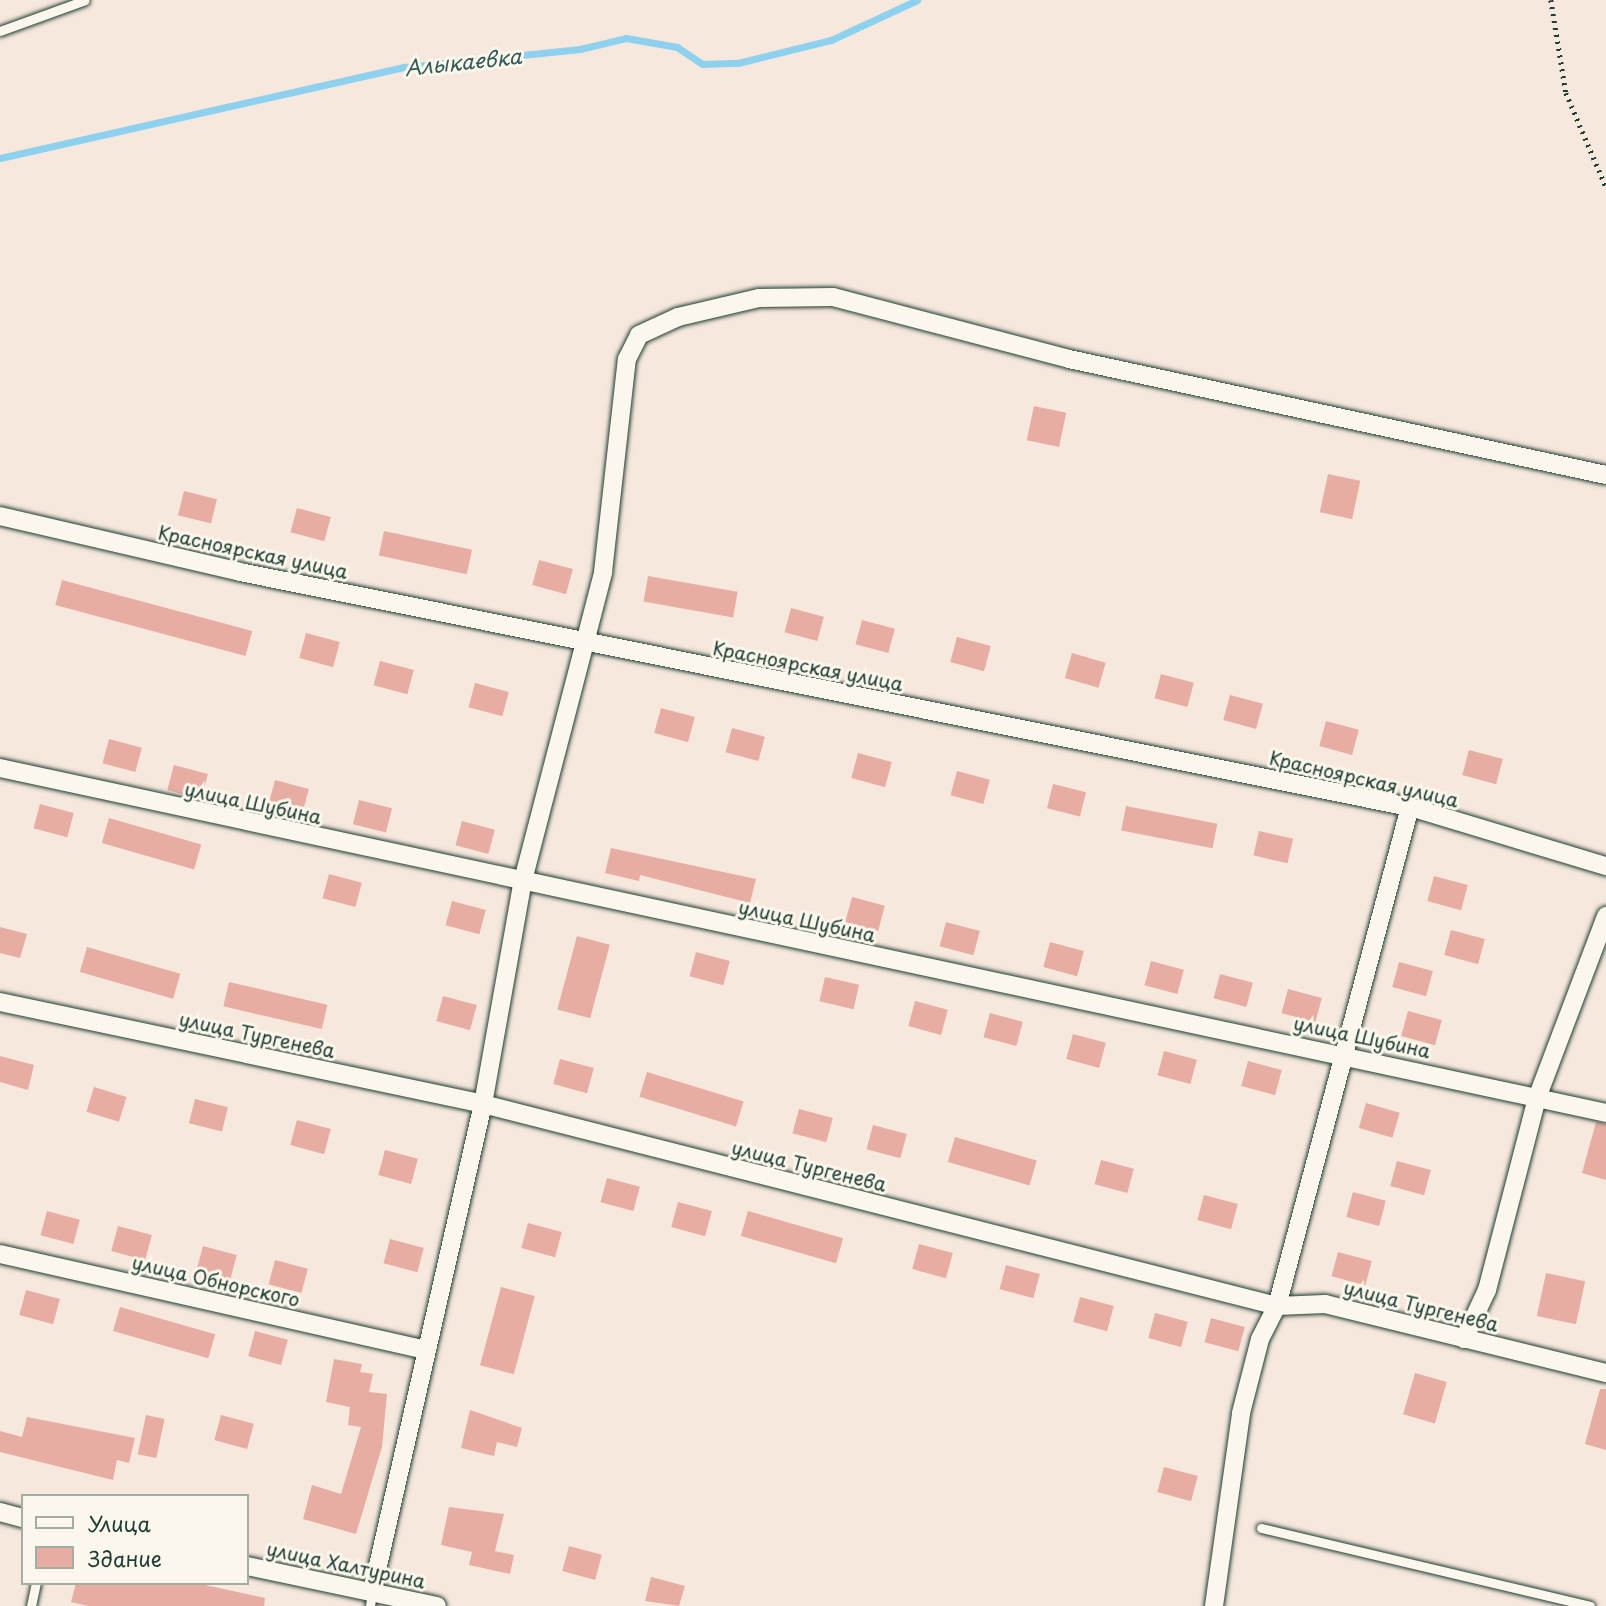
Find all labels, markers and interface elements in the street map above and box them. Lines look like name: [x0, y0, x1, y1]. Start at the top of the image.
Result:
water label: Алыкаевка: [403, 42, 523, 80]
street label: Красноярская улица: [156, 521, 350, 583]
street label: Красноярская улица: [710, 636, 906, 696]
street label: Красноярская улица: [1267, 746, 1461, 812]
street label: улица Шубина: [182, 777, 324, 829]
street label: улица Шубина: [736, 895, 878, 947]
street label: улица Тургенева: [177, 1007, 337, 1063]
street label: улица Шубина: [1291, 1011, 1433, 1063]
street label: улица Тургенева: [729, 1136, 889, 1196]
street label: улица Обнорского: [129, 1250, 303, 1312]
street label: улица Тургенева: [1341, 1276, 1501, 1336]
legend: [21, 1494, 248, 1585]
text: Улица: [88, 1507, 151, 1539]
street label: улица Халтурина: [264, 1537, 428, 1593]
text: Здание: [88, 1542, 162, 1574]

